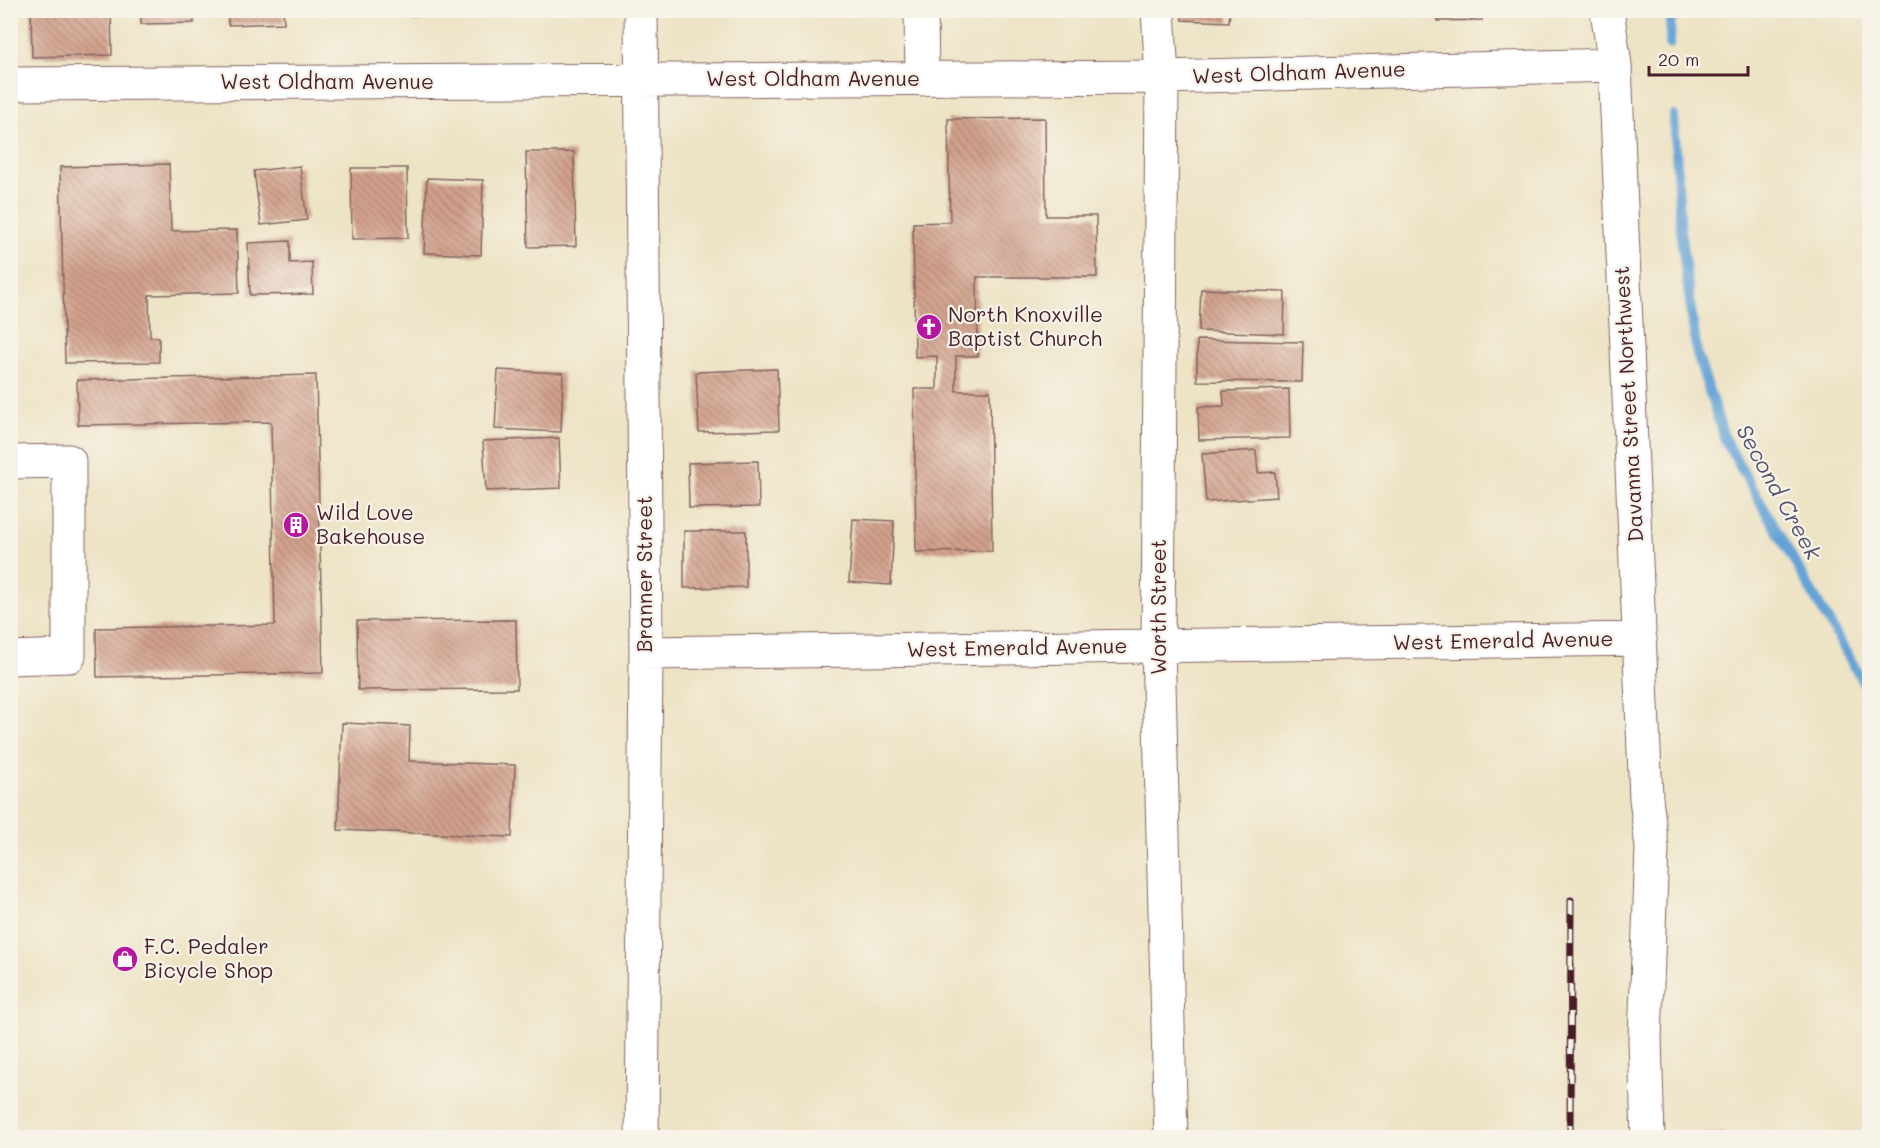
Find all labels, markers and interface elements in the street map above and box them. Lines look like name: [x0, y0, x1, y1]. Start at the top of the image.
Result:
scale bar: [1649, 39, 1748, 77]
text: 20 m: [1658, 47, 1699, 71]
street label: West Oldham Avenue: [1192, 54, 1406, 89]
street label: West Oldham Avenue: [706, 64, 920, 91]
street label: West Oldham Avenue: [220, 67, 434, 94]
street label: Davanna Street Northwest: [1607, 265, 1648, 543]
place label: North Knoxville Baptist Church: [948, 300, 1103, 351]
church icon: North Knoxville Baptist Church: [914, 312, 944, 342]
water label: Second Creek: [1730, 419, 1829, 566]
street label: Branner Street: [630, 495, 657, 653]
place label: Wild Love Bakehouse: [316, 498, 425, 549]
building icon: Wild Love Bakehouse: [281, 510, 311, 540]
street label: Worth Street: [1144, 539, 1171, 675]
street label: West Emerald Avenue: [1392, 624, 1614, 655]
street label: West Emerald Avenue: [906, 631, 1128, 662]
place label: F.C. Pedaler Bicycle Shop: [144, 932, 273, 983]
shop icon: F.C. Pedaler Bicycle Shop: [110, 944, 140, 974]

